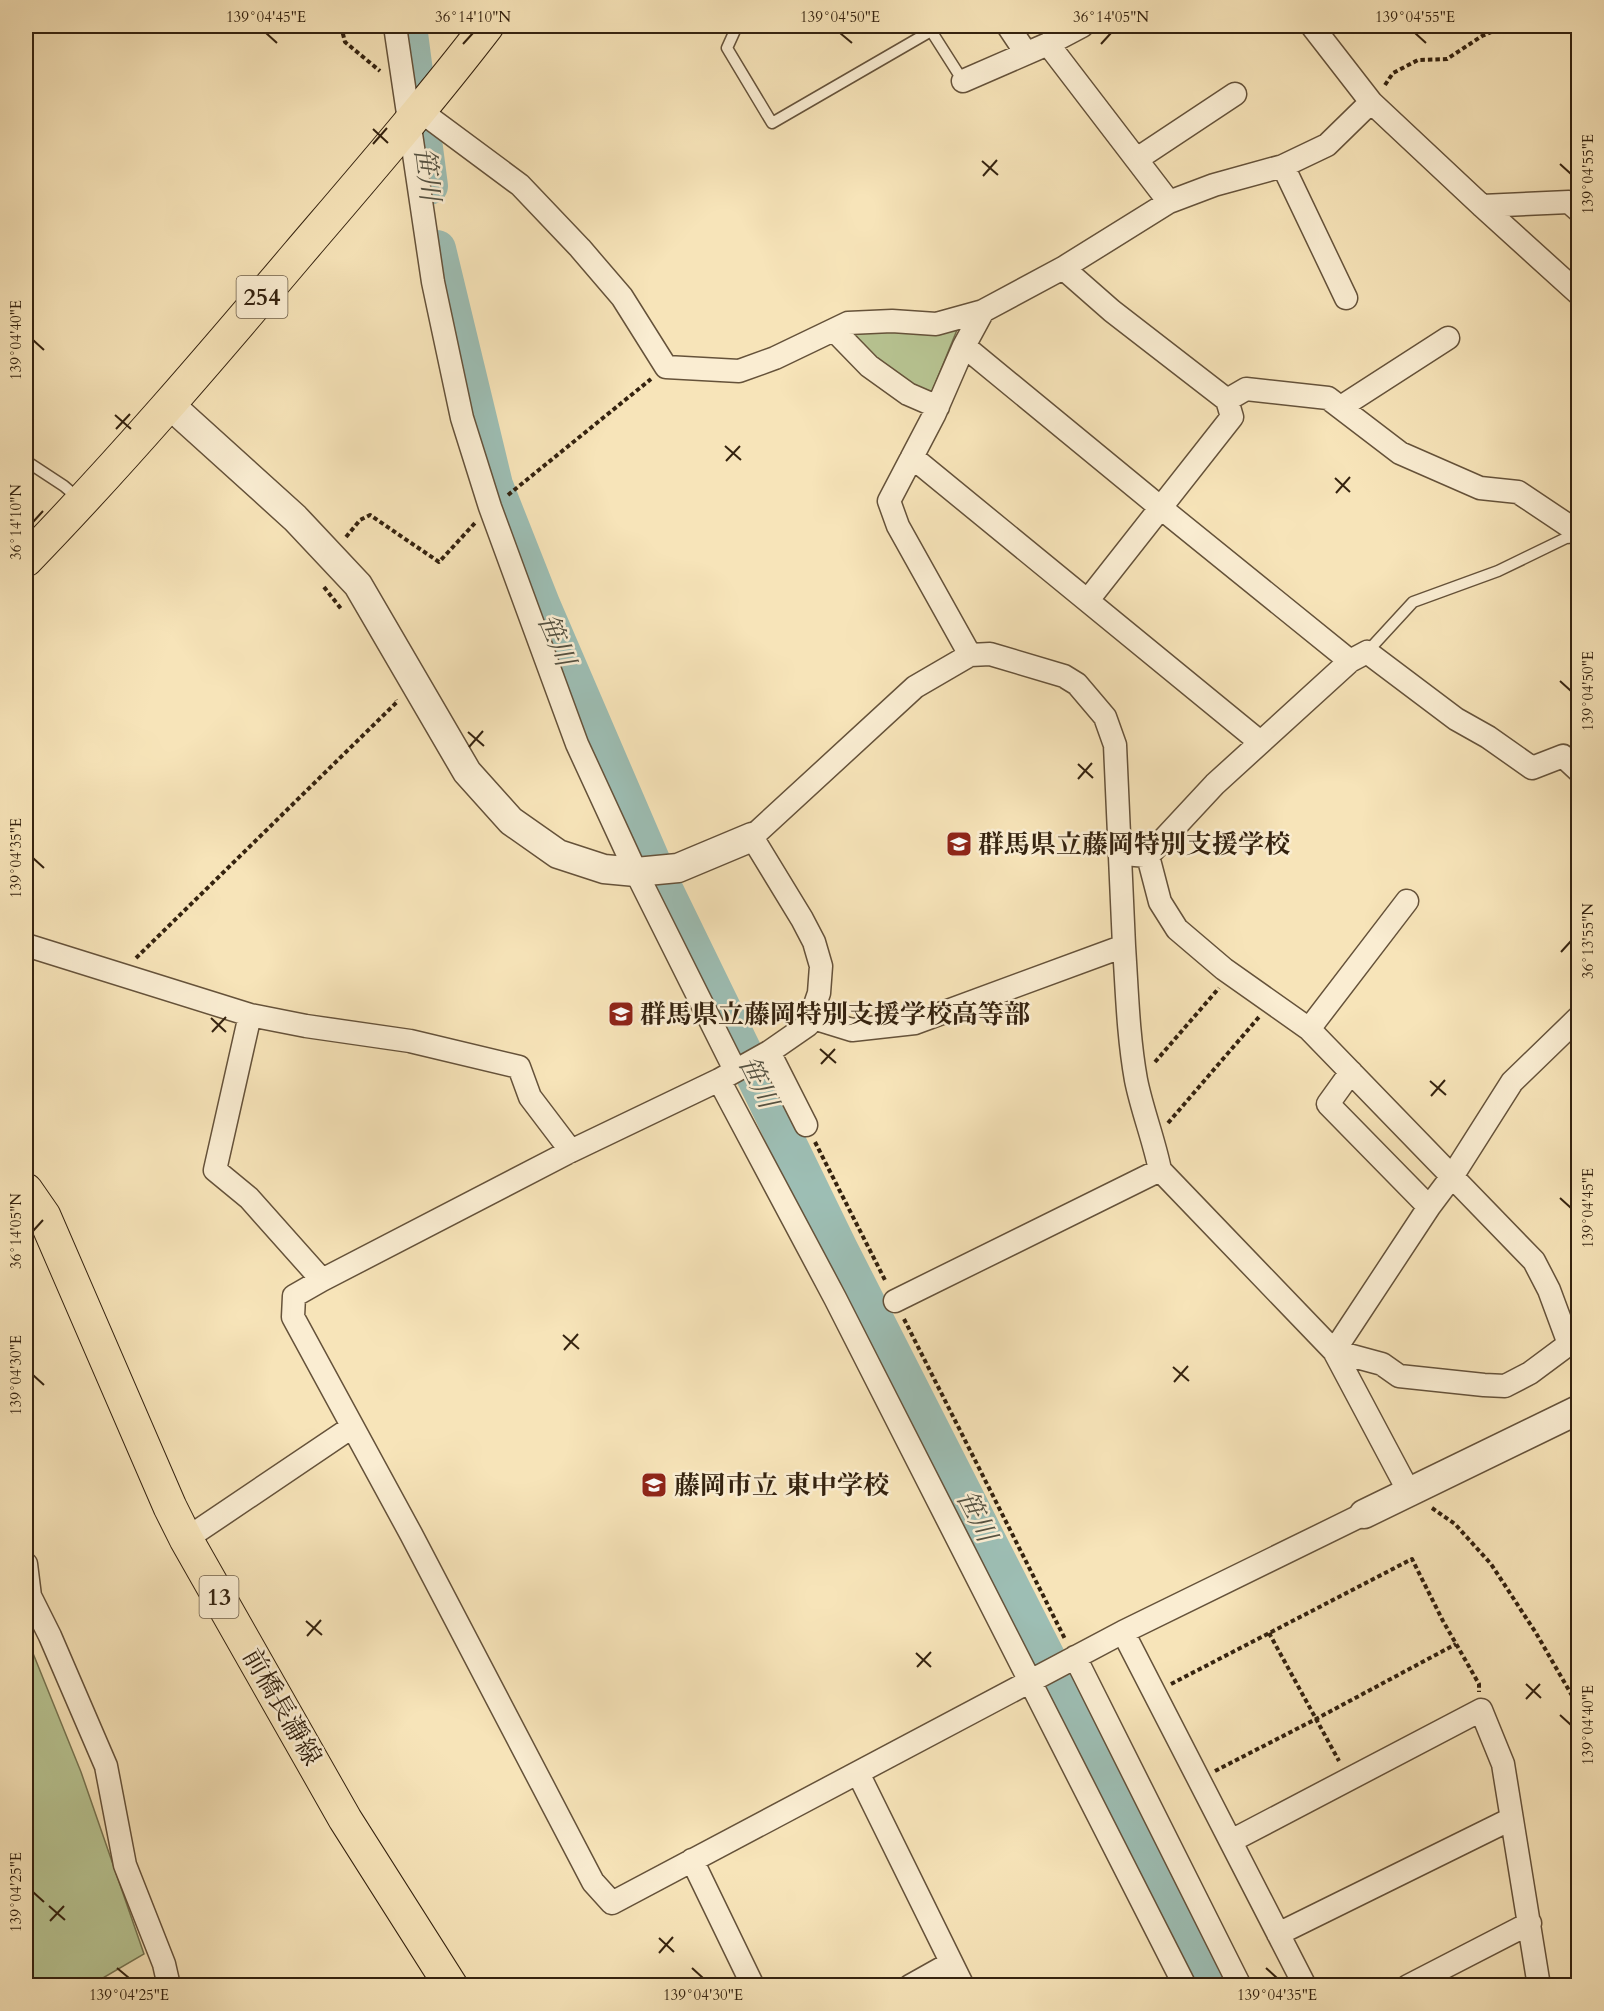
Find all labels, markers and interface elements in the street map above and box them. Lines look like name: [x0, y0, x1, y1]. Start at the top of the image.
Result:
text: 139°04'45"E: [226, 7, 306, 27]
text: 36°14'10"N: [435, 7, 511, 27]
text: 139°04'50"E: [800, 7, 880, 27]
text: 36°14'05"N: [1073, 7, 1149, 27]
text: 139°04'55"E: [1375, 7, 1455, 27]
text: 139°04'55"E: [1578, 134, 1598, 214]
water label: 笹川: [405, 145, 449, 206]
road number: 254: [236, 276, 288, 318]
text: 139°04'40"E: [6, 300, 26, 380]
text: 36°14'10"N: [6, 484, 26, 560]
water label: 笹川: [528, 608, 585, 675]
text: 139°04'50"E: [1578, 651, 1598, 731]
text: 139°04'35"E: [6, 818, 26, 898]
place label: 群馬県立藤岡特別支援学校: [978, 827, 1290, 862]
school or university icon: 群馬県立藤岡特別支援学校: [944, 829, 974, 859]
text: 36°13'55"N: [1578, 903, 1598, 979]
place label: 群馬県立藤岡特別支援学校高等部: [640, 997, 1030, 1032]
school or university icon: 群馬県立藤岡特別支援学校高等部: [606, 999, 636, 1029]
water label: 笹川: [730, 1050, 788, 1117]
text: 139°04'45"E: [1578, 1168, 1598, 1248]
text: 36°14'05"N: [6, 1193, 26, 1269]
text: 139°04'30"E: [6, 1335, 26, 1415]
place label: 藤岡市立 東中学校: [674, 1468, 889, 1503]
school or university icon: 藤岡市立 東中学校: [639, 1470, 669, 1500]
water label: 笹川: [947, 1484, 1006, 1551]
road number: 13: [200, 1576, 238, 1618]
street label: 前橋長瀞線: [234, 1642, 330, 1772]
text: 139°04'40"E: [1578, 1685, 1598, 1765]
text: 139°04'25"E: [6, 1852, 26, 1932]
text: 139°04'25"E: [89, 1985, 169, 2005]
text: 139°04'30"E: [663, 1985, 743, 2005]
text: 139°04'35"E: [1237, 1985, 1317, 2005]

